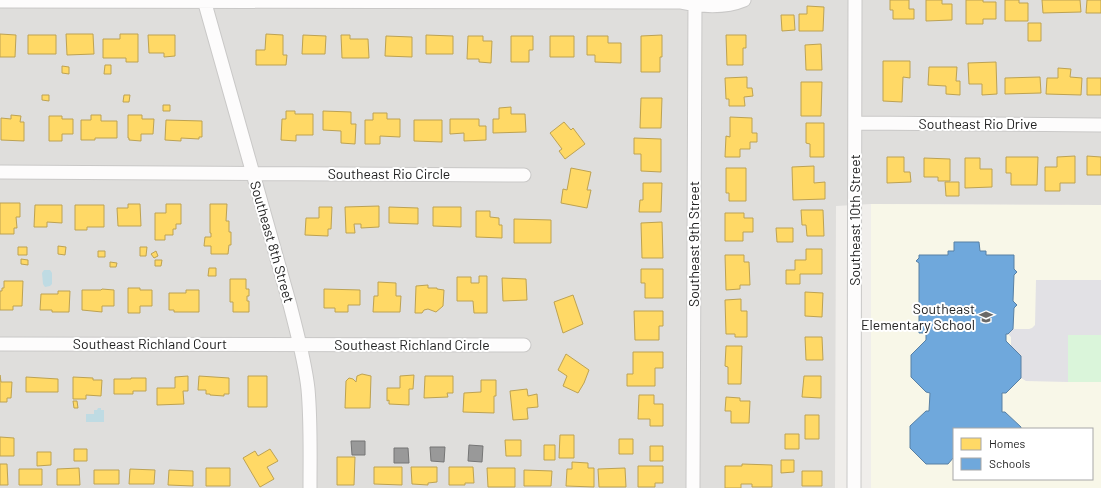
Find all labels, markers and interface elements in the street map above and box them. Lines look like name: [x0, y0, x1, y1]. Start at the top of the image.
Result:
street label: Southeast Rio Drive: [919, 115, 1037, 132]
street label: Southeast 10th Street: [846, 154, 863, 286]
street label: Southeast Rio Circle: [328, 165, 450, 182]
street label: Southeast 8th Street: [247, 179, 298, 305]
street label: Southeast 9th Street: [685, 181, 702, 307]
place label: Southeast Elementary School: [861, 300, 975, 333]
school or university icon: Southeast Elementary School: [978, 309, 994, 325]
street label: Southeast Richland Court: [73, 335, 227, 352]
street label: Southeast Richland Circle: [334, 336, 490, 353]
legend: [953, 428, 1093, 480]
text: Homes: [989, 436, 1026, 450]
text: Schools: [989, 456, 1030, 470]

